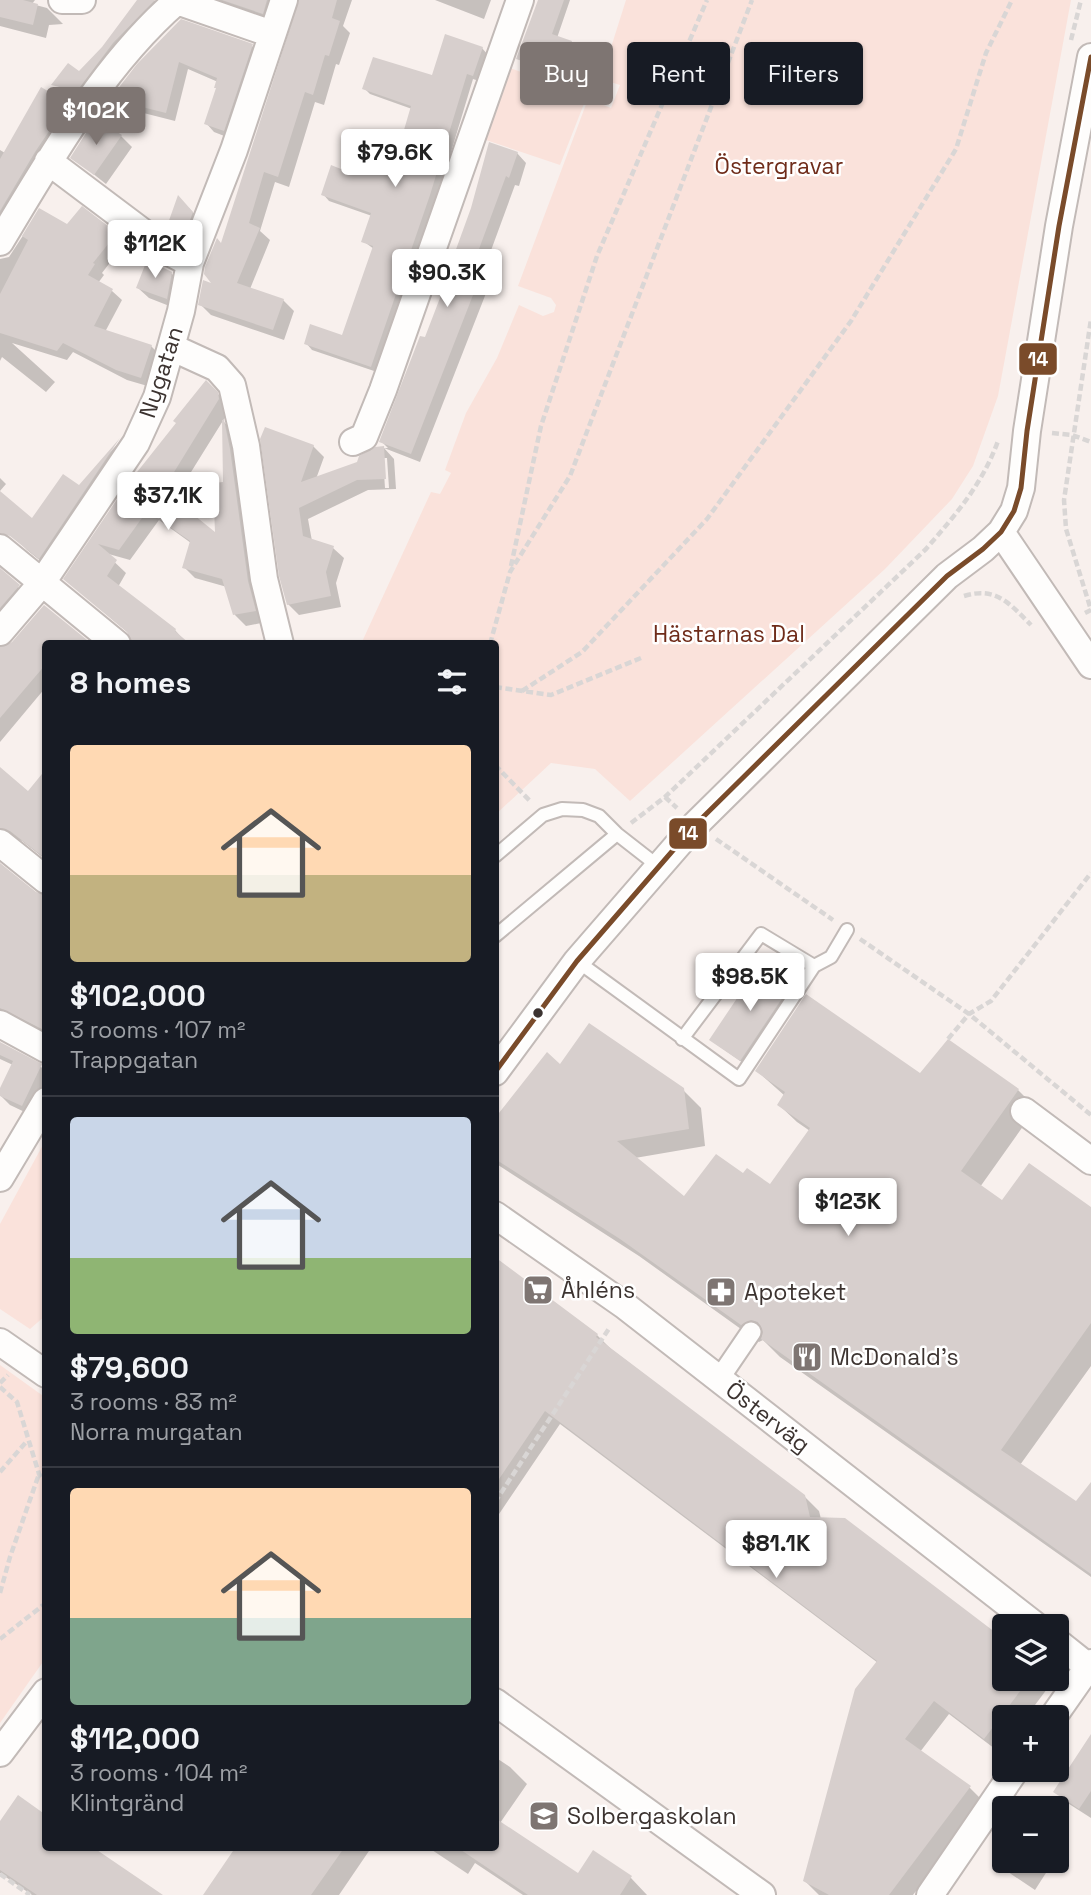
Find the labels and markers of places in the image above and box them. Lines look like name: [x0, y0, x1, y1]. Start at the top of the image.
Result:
pin: $102K: [47, 88, 145, 147]
pin: $79.6K: [338, 130, 452, 189]
pin: $112K: [106, 220, 204, 280]
pin: $90.3K: [390, 250, 504, 309]
pin: $37.1K: [111, 472, 225, 532]
pin: $98.5K: [693, 954, 807, 1013]
unlabelled marker: [531, 1006, 545, 1020]
pin: $123K: [799, 1178, 897, 1238]
supermarket icon: Åhléns: [521, 1273, 555, 1307]
place label: Åhléns: [561, 1275, 635, 1305]
pharmacy icon: Apoteket: [704, 1275, 738, 1309]
place label: Apoteket: [744, 1277, 846, 1307]
restaurant icon: McDonald's: [790, 1340, 824, 1374]
place label: McDonald's: [830, 1342, 959, 1372]
pin: $81.1K: [719, 1520, 833, 1580]
school or university icon: Solbergaskolan: [527, 1799, 561, 1833]
place label: Solbergaskolan: [567, 1801, 737, 1831]

